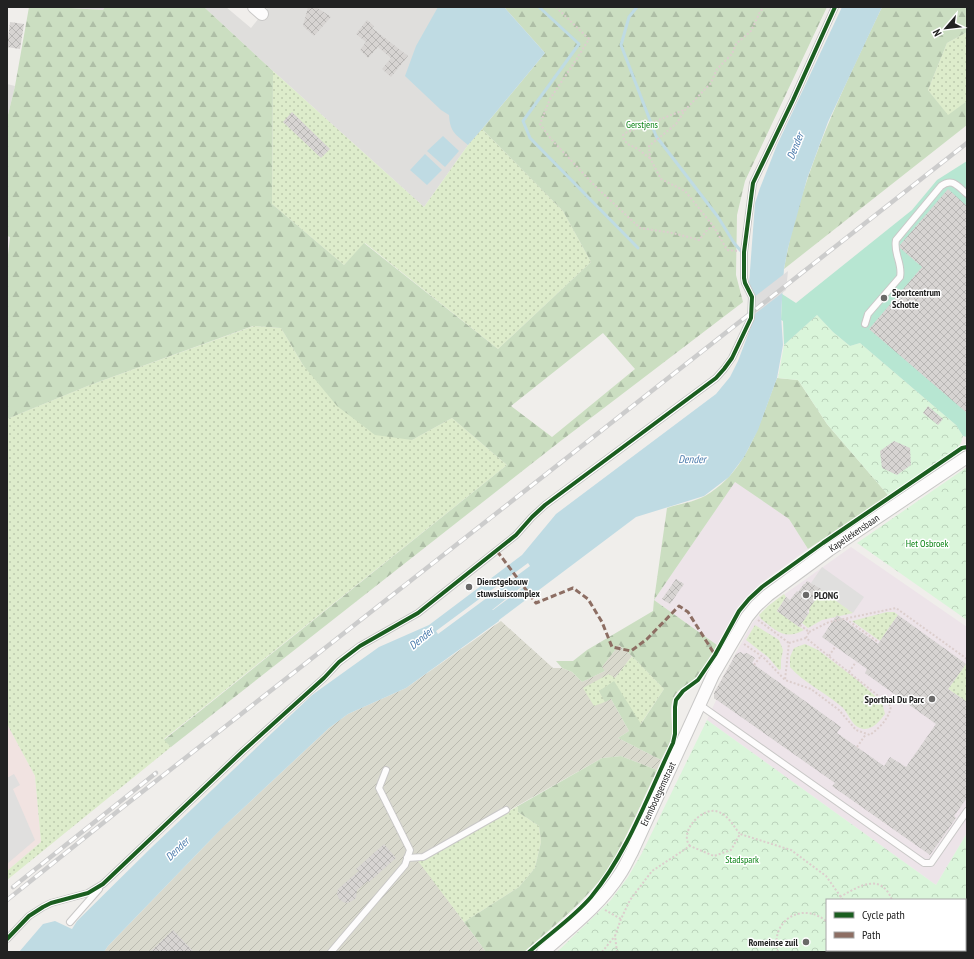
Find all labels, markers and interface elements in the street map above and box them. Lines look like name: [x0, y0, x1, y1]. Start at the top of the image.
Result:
north arrow: [926, 8, 966, 48]
text: N: [930, 27, 945, 39]
park label: Gerstjens: [626, 118, 659, 131]
water label: Dender: [783, 129, 807, 161]
place label: Sportcentrum Schotte: [892, 286, 941, 311]
marker: Sportcentrum Schotte: [879, 293, 889, 303]
water label: Dender: [678, 452, 708, 466]
street label: Kapellekensbaan: [826, 511, 882, 555]
park label: Het Osbroek: [906, 537, 948, 550]
place label: Dienstgebouw stuwsluiscomplex: [477, 575, 540, 600]
marker: Dienstgebouw stuwsluiscomplex: [464, 582, 474, 592]
place label: PLONG: [814, 589, 838, 602]
marker: PLONG: [801, 590, 811, 600]
water label: Dender: [406, 623, 438, 652]
place label: Sporthal Du Parc: [865, 693, 924, 706]
marker: Sporthal Du Parc: [927, 694, 937, 704]
street label: Erembodegemstraat: [637, 760, 679, 828]
water label: Dender: [162, 833, 193, 864]
park label: Stadspark: [725, 853, 759, 866]
legend: [826, 899, 966, 951]
text: Cycle path: [862, 907, 905, 922]
text: Path: [862, 927, 880, 942]
place label: Romeinse zuil: [748, 936, 799, 949]
marker: Romeinse zuil: [801, 937, 811, 947]

